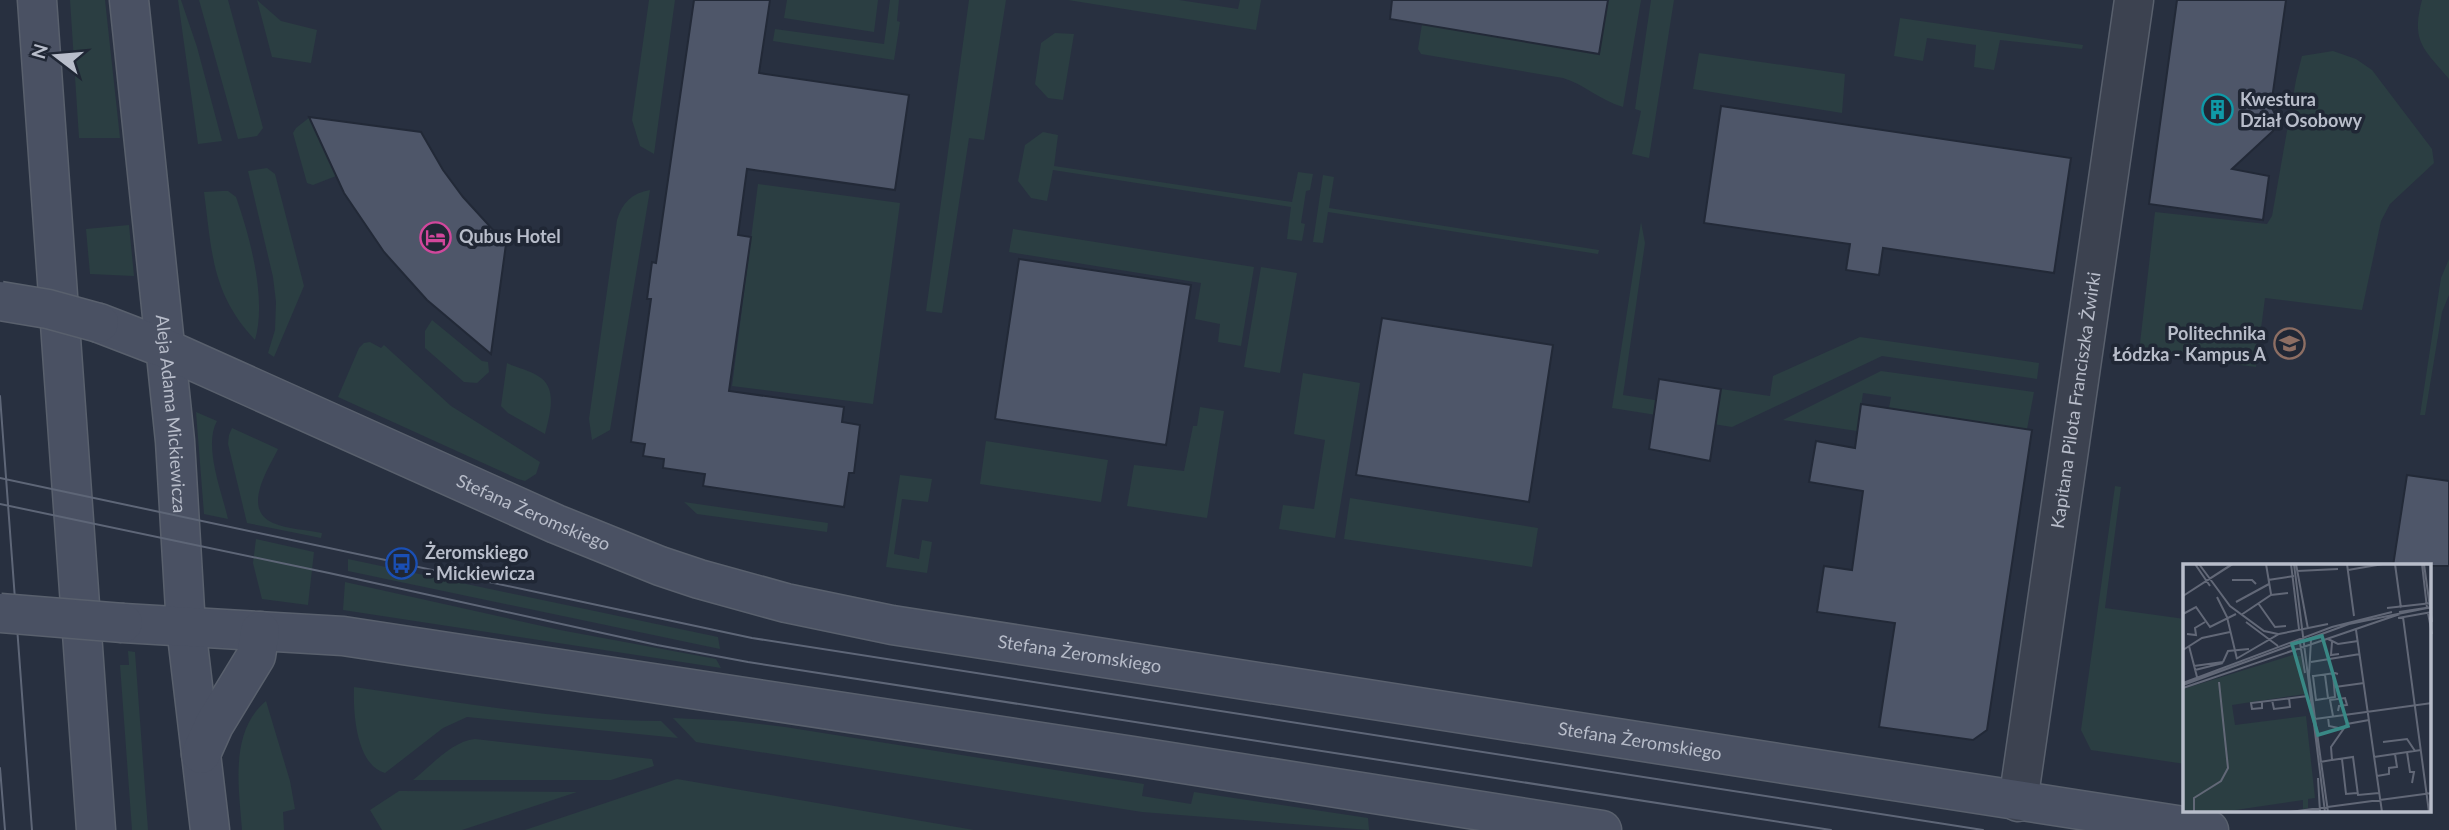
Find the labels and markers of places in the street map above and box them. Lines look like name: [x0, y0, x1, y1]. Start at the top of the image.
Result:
place label: Kwestura Dział Osobowy: [2240, 88, 2363, 131]
building icon: Kwestura Dział Osobowy: [2200, 93, 2234, 127]
hotel icon: Qubus Hotel: [419, 220, 453, 254]
place label: Qubus Hotel: [459, 225, 561, 247]
place label: Politechnika Łódzka - Kampus A: [2113, 322, 2266, 365]
school or university icon: Politechnika Łódzka - Kampus A: [2272, 327, 2306, 361]
place label: Żeromskiego - Mickiewicza: [425, 541, 535, 584]
bus stop icon: Żeromskiego - Mickiewicza: [385, 546, 419, 580]

